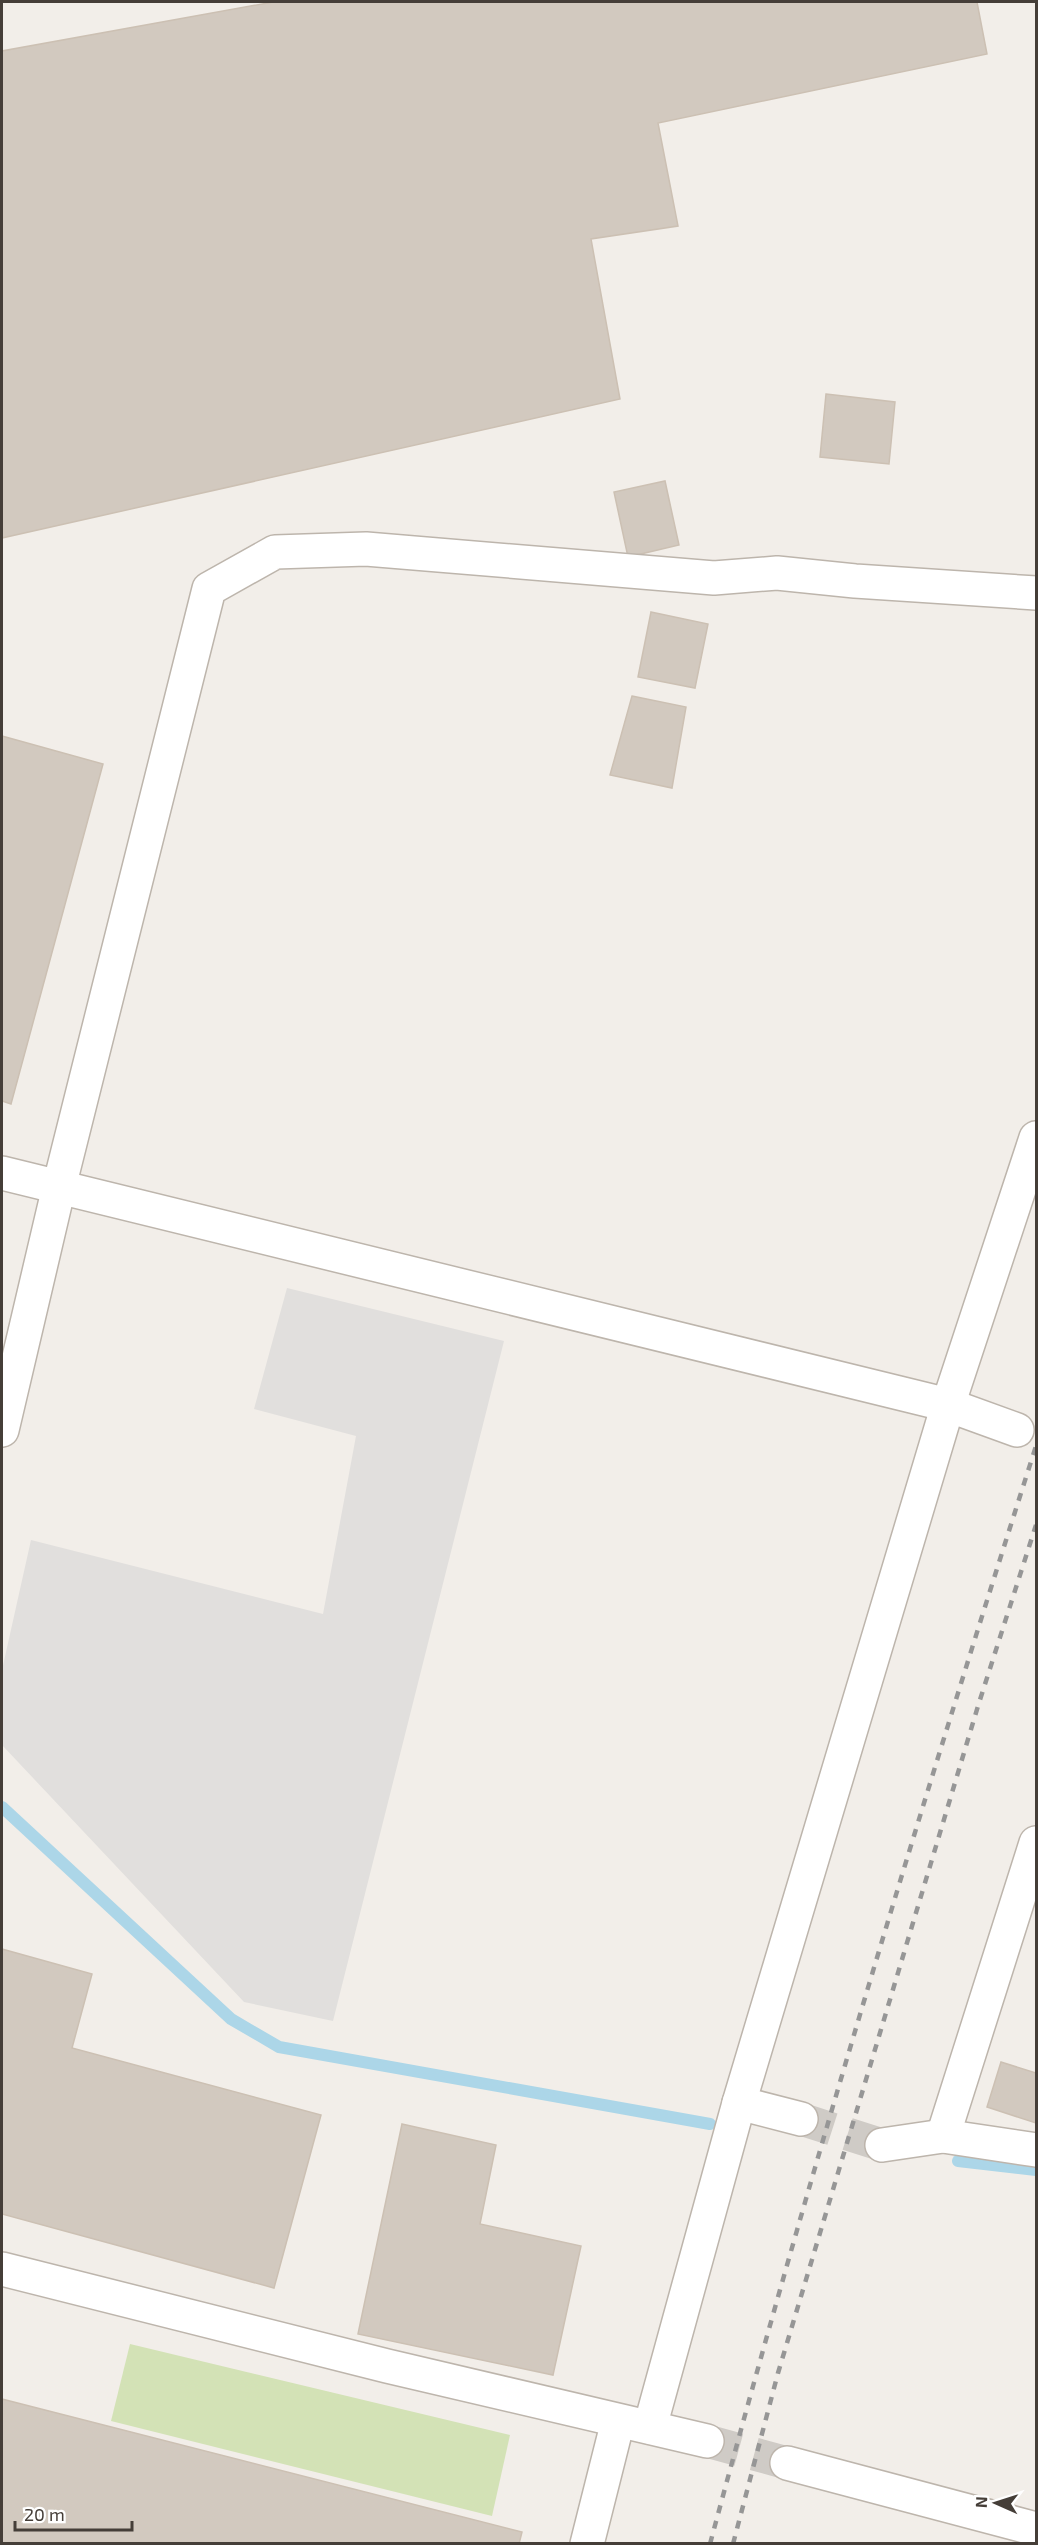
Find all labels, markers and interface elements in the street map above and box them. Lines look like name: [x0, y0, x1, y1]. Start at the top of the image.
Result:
north arrow: [966, 2473, 1026, 2533]
scale bar: [15, 2494, 132, 2532]
text: N: [971, 2496, 990, 2508]
text: 20 m: [24, 2503, 65, 2525]

